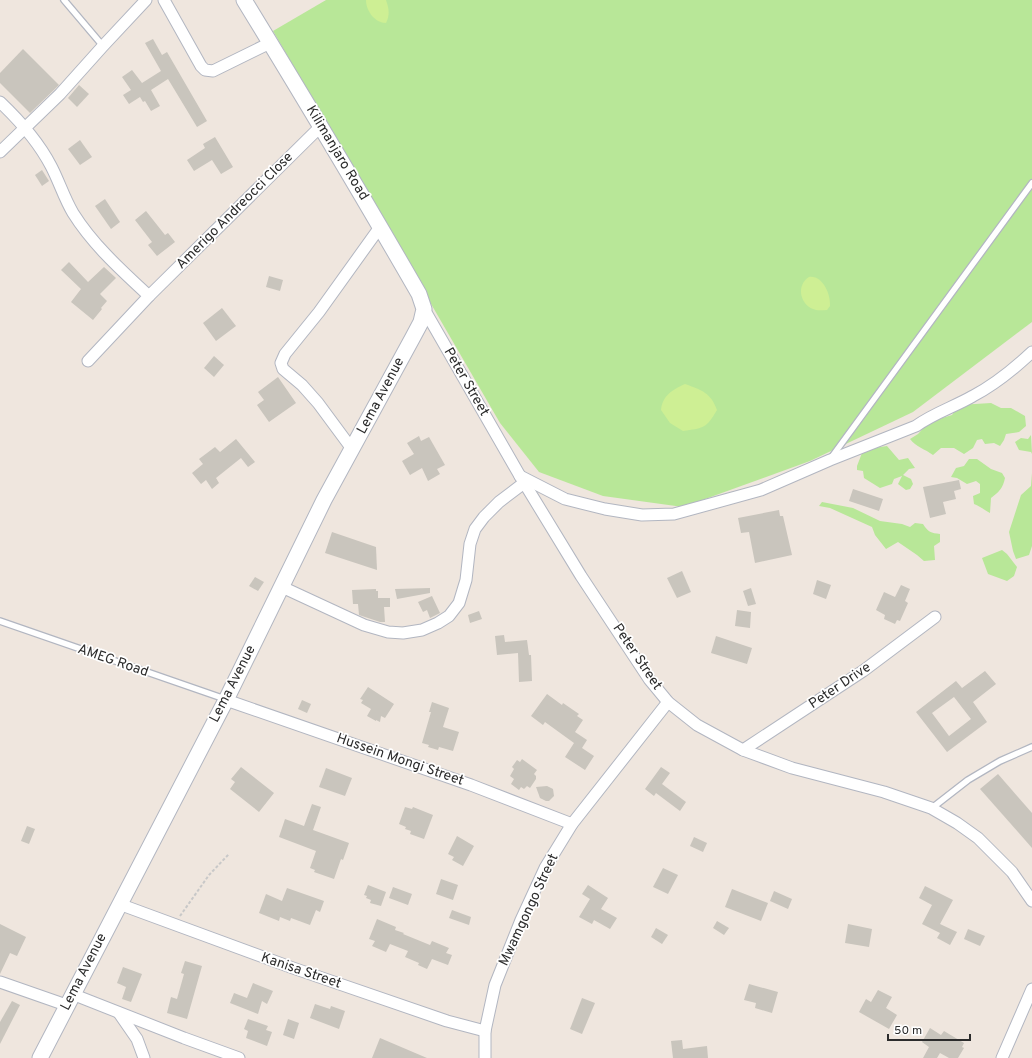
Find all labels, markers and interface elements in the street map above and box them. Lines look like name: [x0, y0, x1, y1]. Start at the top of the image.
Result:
street label: Kilimanjaro Road: [302, 103, 372, 203]
street label: Amerigo Andreocci Close: [173, 149, 297, 273]
street label: Peter Street: [440, 345, 492, 419]
street label: Lema Avenue: [354, 355, 408, 437]
street label: Peter Street: [609, 621, 665, 693]
street label: AMEG Road: [75, 641, 151, 681]
street label: Lema Avenue: [206, 643, 260, 725]
street label: Peter Drive: [806, 659, 874, 713]
street label: Hussein Mongi Street: [334, 730, 466, 790]
street label: Mwamgongo Street: [496, 851, 562, 969]
street label: Lema Avenue: [57, 931, 111, 1013]
street label: Kanisa Street: [259, 949, 343, 993]
scale bar: [888, 1016, 970, 1042]
text: 50 m: [894, 1023, 922, 1039]

